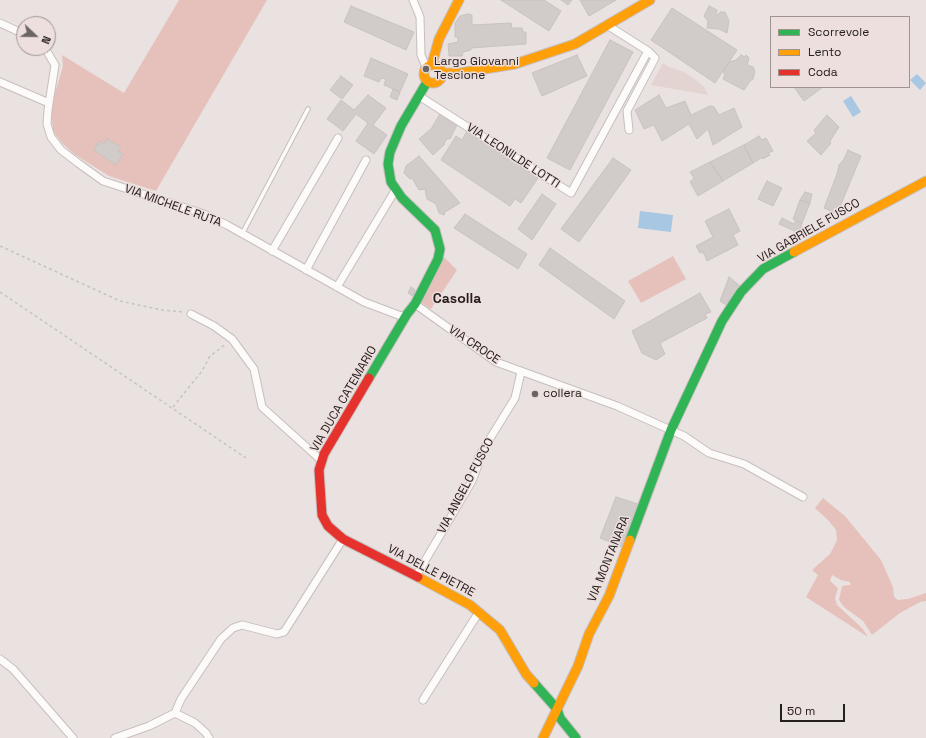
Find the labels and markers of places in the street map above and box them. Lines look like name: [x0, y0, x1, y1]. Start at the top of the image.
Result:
place label: Largo Giovanni Tescione: [434, 55, 519, 83]
marker: Largo Giovanni Tescione: [421, 64, 431, 74]
place label: collera: [543, 387, 582, 401]
marker: collera: [530, 389, 540, 399]

